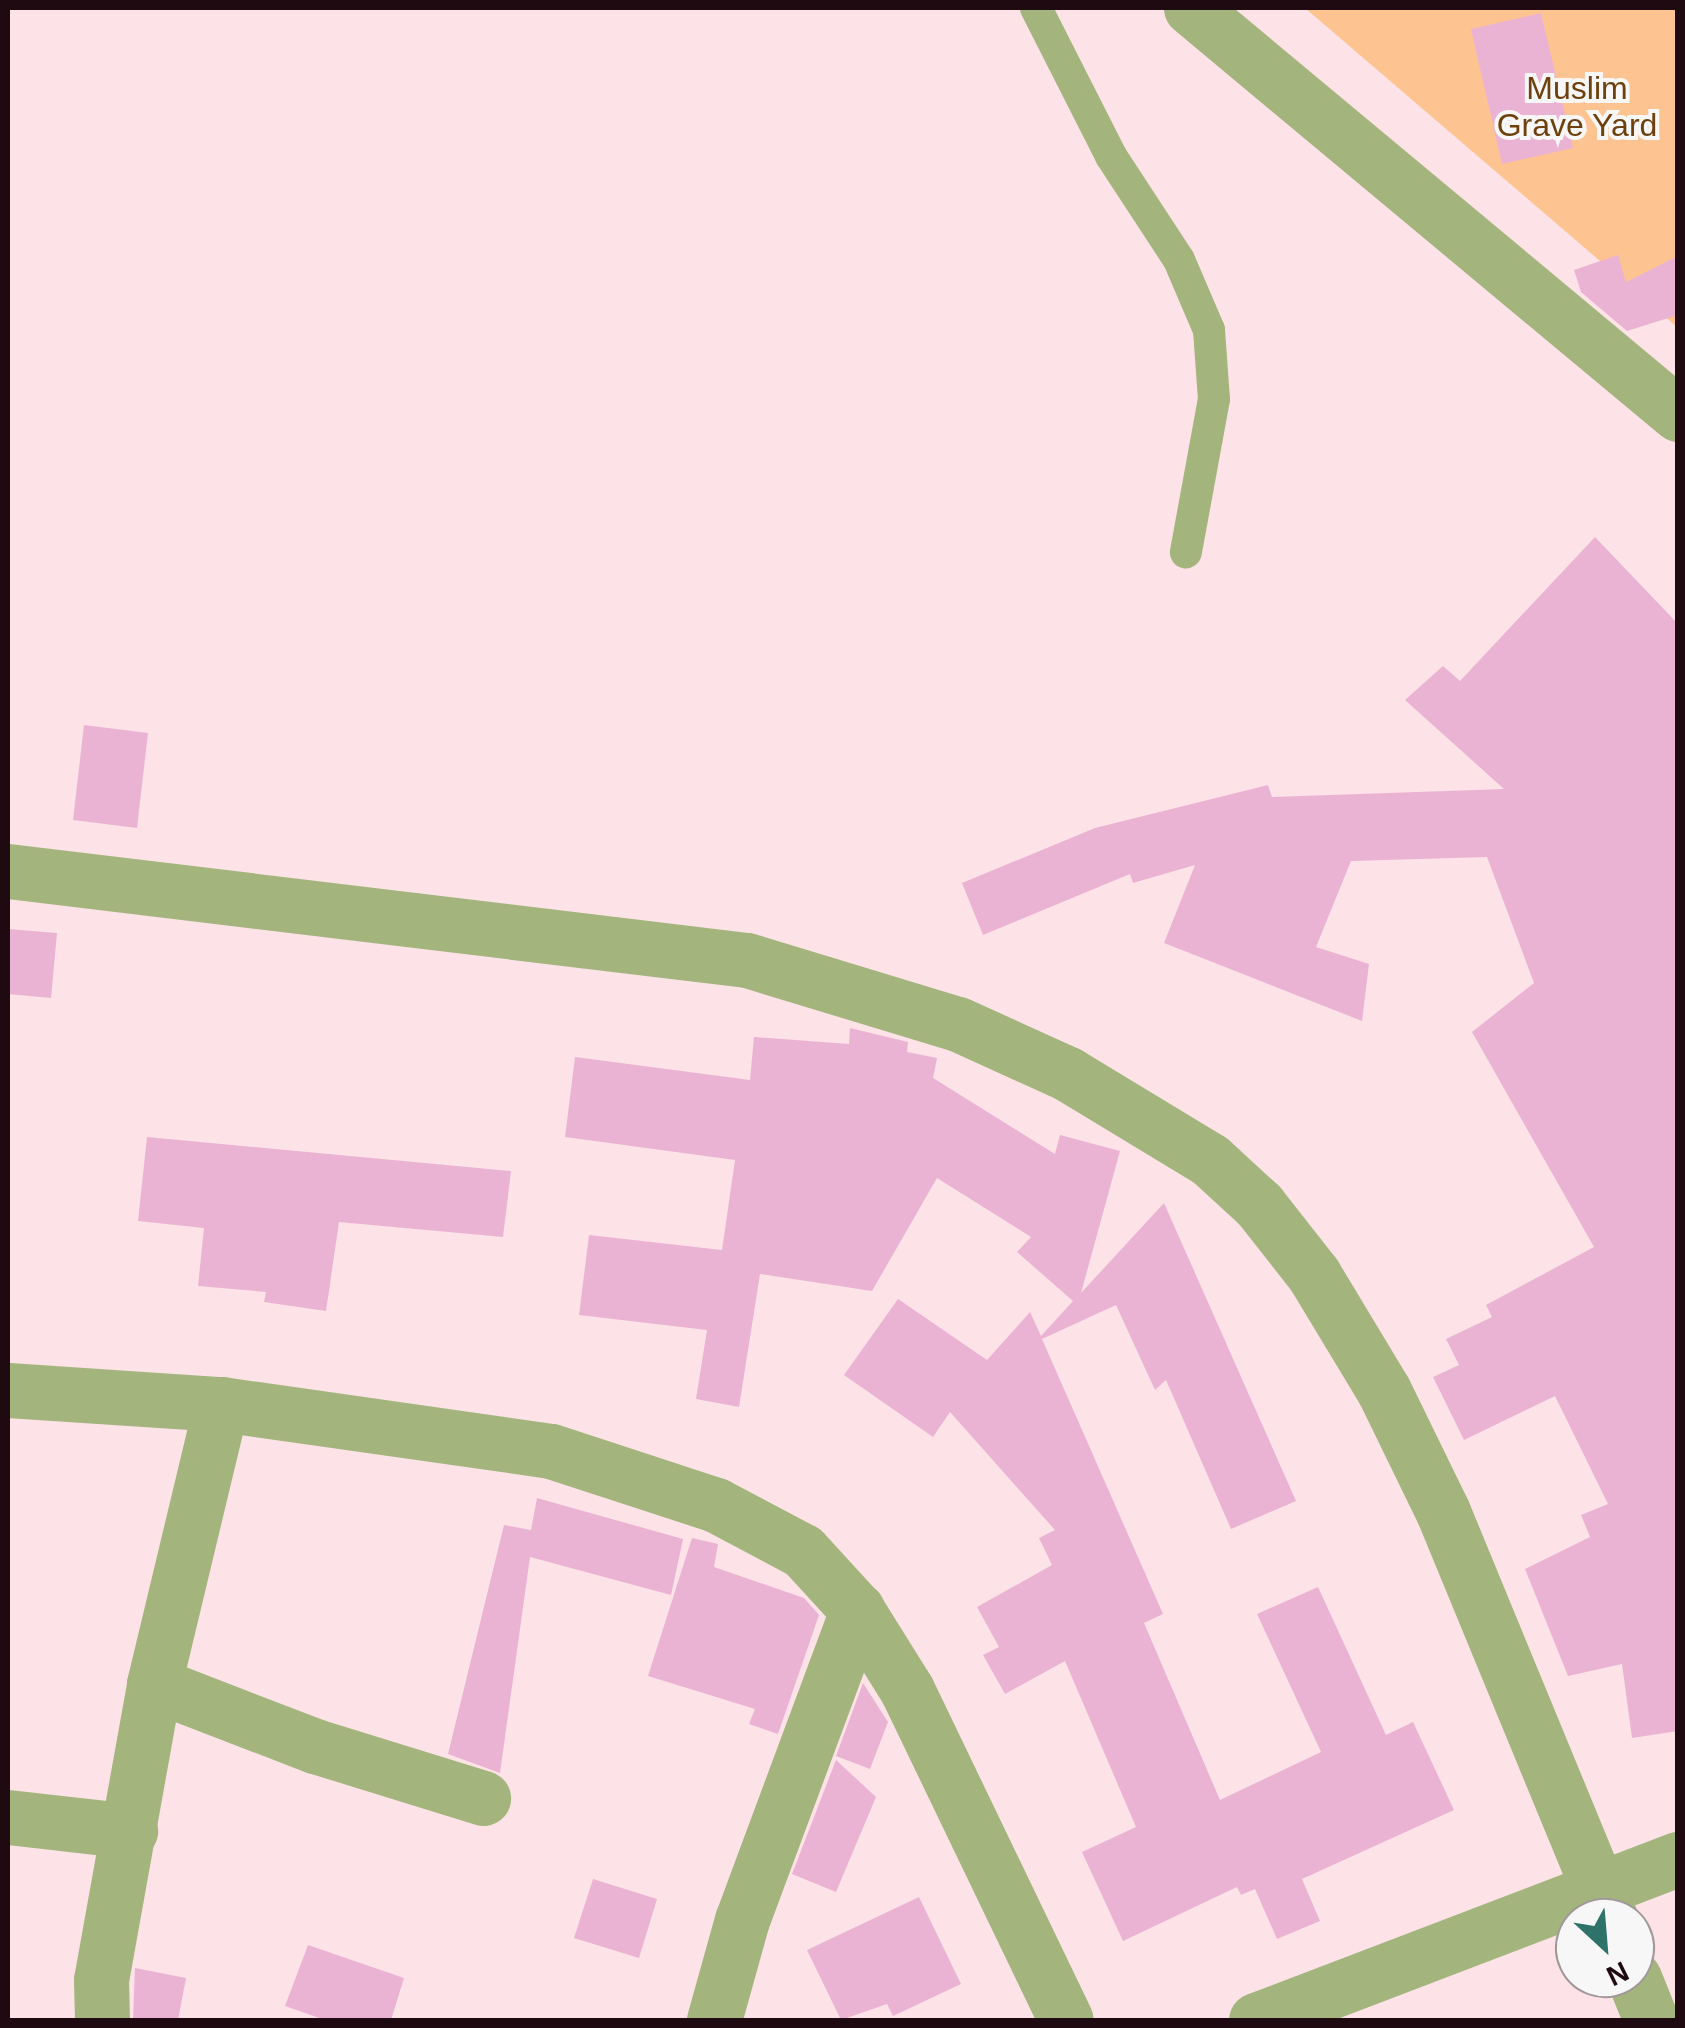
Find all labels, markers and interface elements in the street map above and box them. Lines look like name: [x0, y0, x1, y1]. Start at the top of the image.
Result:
park label: Muslim Grave Yard: [1496, 70, 1658, 145]
north arrow: [1555, 1898, 1655, 1998]
text: N: [1602, 1955, 1633, 1992]

